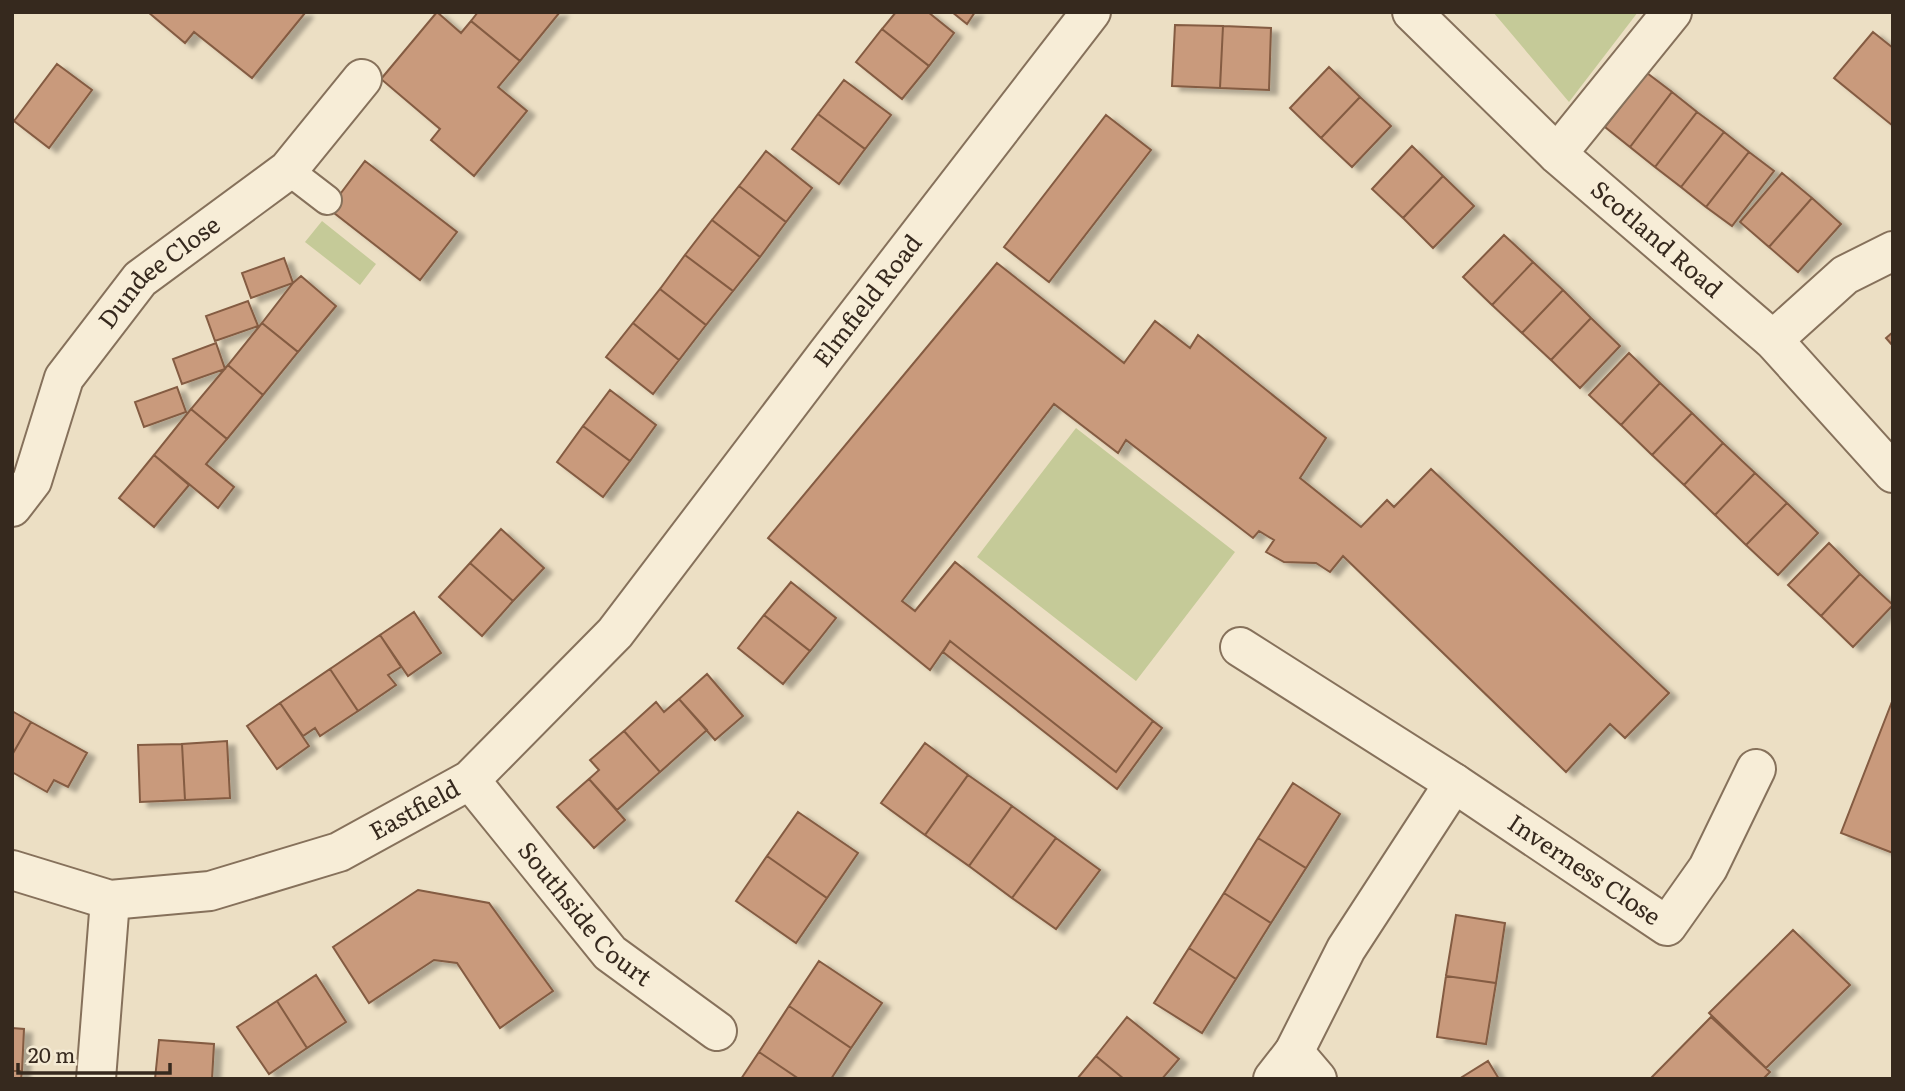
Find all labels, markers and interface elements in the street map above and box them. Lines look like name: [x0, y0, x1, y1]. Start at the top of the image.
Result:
street label: Scotland Road: [1584, 171, 1732, 305]
street label: Dundee Close: [88, 206, 226, 335]
street label: Elmfield Road: [803, 225, 929, 373]
street label: Eastfield: [362, 769, 465, 847]
street label: Inverness Close: [1502, 804, 1669, 932]
street label: Southside Court: [511, 833, 660, 993]
scale bar: [18, 1032, 170, 1076]
text: 20 m: [28, 1038, 75, 1069]

